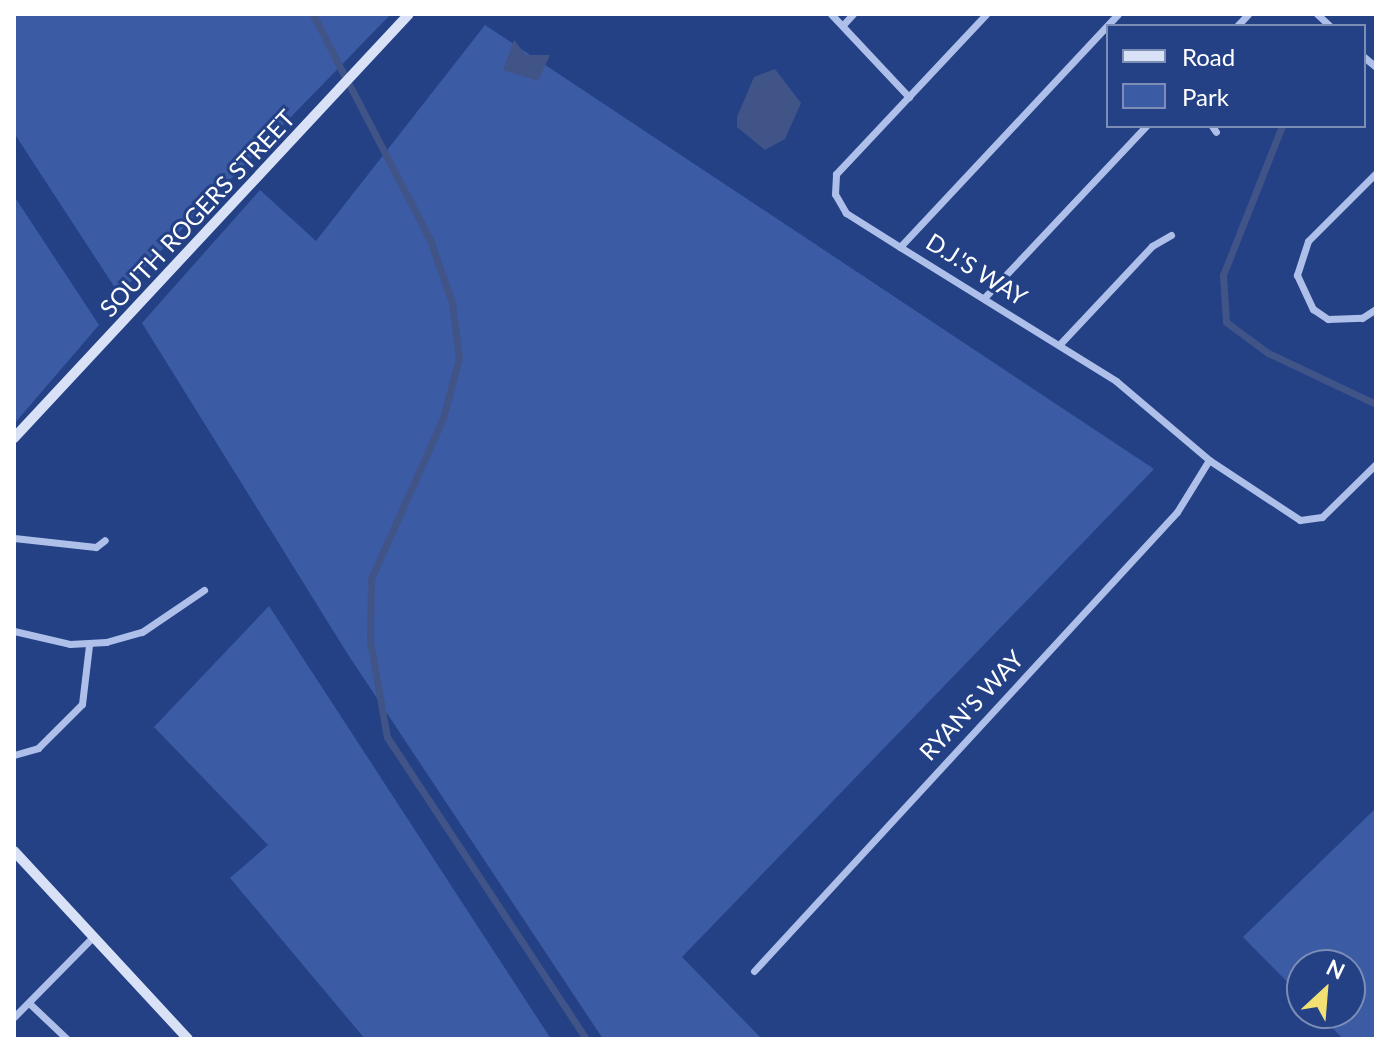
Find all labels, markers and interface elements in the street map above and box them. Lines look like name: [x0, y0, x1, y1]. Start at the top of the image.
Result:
legend: [1106, 24, 1366, 128]
text: Road: [1182, 42, 1235, 71]
text: Park: [1182, 82, 1229, 111]
street label: SOUTH ROGERS STREET: [94, 104, 300, 322]
street label: D.J.'S WAY: [921, 227, 1033, 311]
street label: RYAN'S WAY: [913, 644, 1029, 766]
north arrow: [1286, 949, 1366, 1029]
text: N: [1322, 953, 1349, 985]

